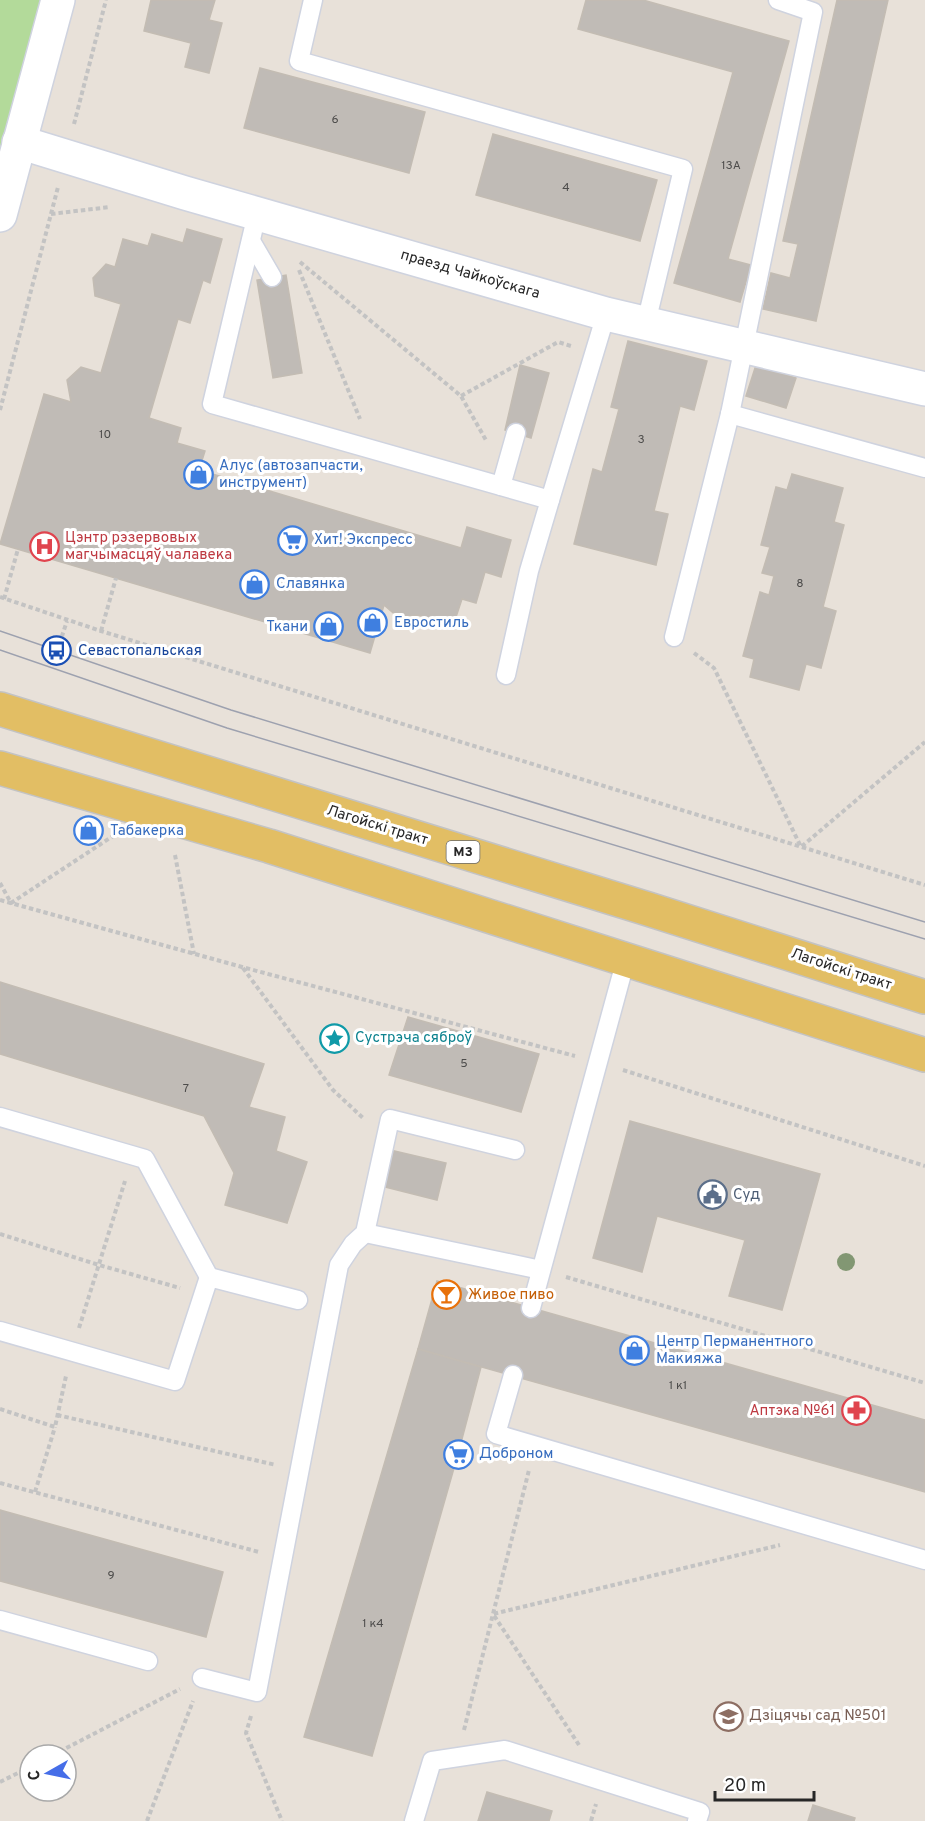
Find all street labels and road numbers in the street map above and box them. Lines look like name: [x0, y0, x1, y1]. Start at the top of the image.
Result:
street label: праезд Чайкоўскага: [398, 246, 542, 304]
street label: Лагойскі тракт: [324, 802, 430, 851]
road number: М3: [446, 841, 480, 863]
street label: Лагойскі тракт: [788, 945, 894, 995]

